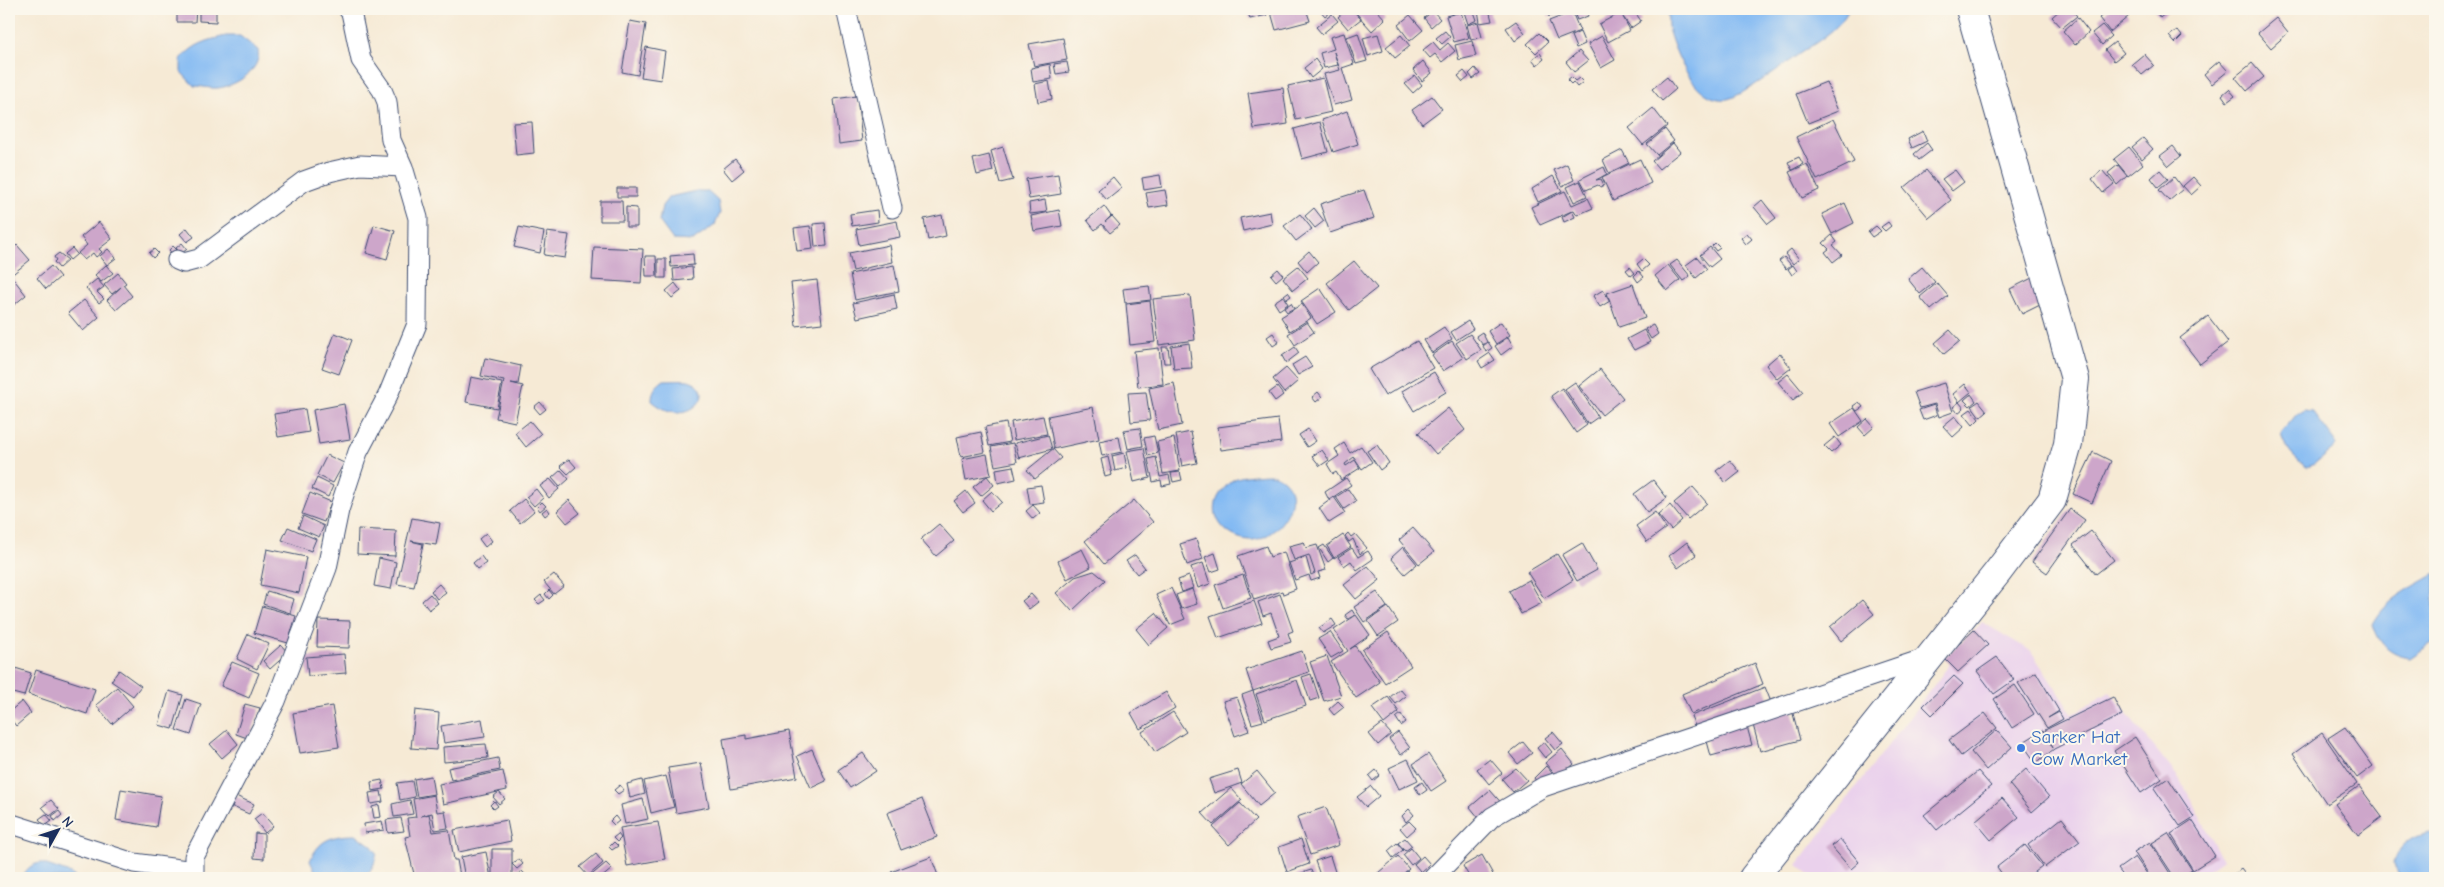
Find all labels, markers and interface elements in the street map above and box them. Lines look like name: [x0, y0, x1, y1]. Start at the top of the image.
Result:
place label: Sarker Hat Cow Market: [2031, 726, 2128, 770]
marker: Sarker Hat Cow Market: [2015, 742, 2027, 754]
north arrow: [32, 804, 82, 854]
text: N: [58, 813, 77, 831]

